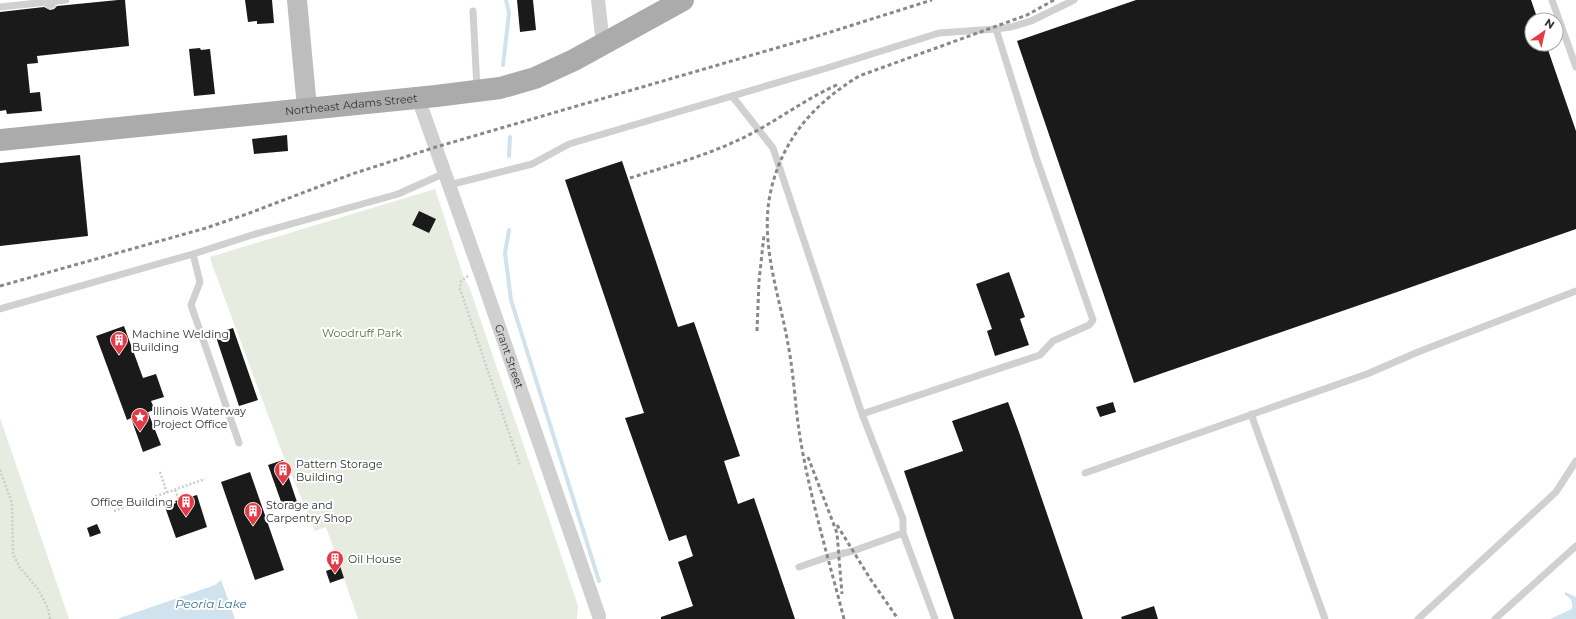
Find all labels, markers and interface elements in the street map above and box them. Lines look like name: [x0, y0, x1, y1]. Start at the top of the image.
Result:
north arrow: [1524, 12, 1564, 52]
text: N: [1542, 15, 1557, 32]
street label: Northeast Adams Street: [284, 91, 419, 118]
street label: Grant Street: [492, 322, 527, 391]
park label: Woodruff Park: [322, 326, 402, 340]
place label: Machine Welding Building: [132, 327, 229, 354]
building icon: Machine Welding Building: [109, 330, 129, 355]
place label: Illinois Waterway Project Office: [153, 404, 246, 431]
place icon: Illinois Waterway Project Office: [130, 407, 150, 432]
place label: Pattern Storage Building: [296, 457, 383, 484]
building icon: Pattern Storage Building: [273, 460, 293, 485]
building icon: Office Building: [176, 492, 196, 517]
place label: Office Building: [91, 495, 173, 509]
place label: Storage and Carpentry Shop: [266, 498, 352, 525]
building icon: Storage and Carpentry Shop: [243, 501, 263, 526]
building icon: Oil House: [325, 549, 345, 574]
place label: Oil House: [348, 552, 402, 566]
water label: Peoria Lake: [175, 596, 247, 611]

